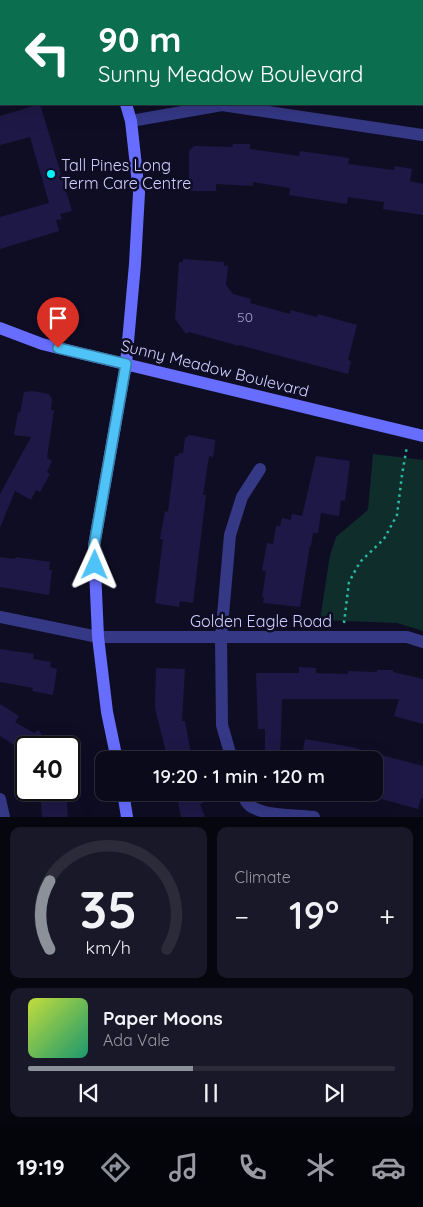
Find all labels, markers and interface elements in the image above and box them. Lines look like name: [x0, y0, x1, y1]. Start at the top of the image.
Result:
text: 90 m: [98, 17, 181, 61]
icon: left: [15, 20, 80, 85]
text: Sunny Meadow Boulevard: [98, 60, 363, 88]
place label: Tall Pines Long Term Care Centre: [61, 155, 191, 193]
marker: Tall Pines Long Term Care Centre: [45, 168, 57, 180]
pin: [37, 297, 79, 348]
icon: arrive: [44, 304, 72, 332]
house number: 50: [237, 308, 253, 326]
street label: Sunny Meadow Boulevard: [119, 335, 311, 401]
position arrow: [68, 538, 120, 590]
street label: Golden Eagle Road: [190, 611, 332, 631]
speed limit sign: 40: [15, 736, 80, 801]
text: 19:20 · 1 min · 120 m: [153, 764, 325, 788]
text: Climate: [235, 867, 291, 887]
text: 35: [79, 876, 137, 941]
text: 19°: [289, 891, 339, 939]
text: −: [235, 899, 249, 934]
text: +: [379, 899, 395, 934]
text: km/h: [86, 936, 131, 958]
text: Paper Moons: [103, 1006, 223, 1030]
text: Ada Vale: [103, 1030, 170, 1050]
icon: previous: [75, 1079, 103, 1107]
icon: pause: [197, 1079, 225, 1107]
icon: next: [320, 1079, 348, 1107]
icon: directions: [98, 1150, 133, 1185]
icon: music: [166, 1150, 201, 1185]
icon: phone: [235, 1150, 270, 1185]
icon: climate: [303, 1150, 338, 1185]
icon: car: [371, 1150, 406, 1185]
text: 19:19: [17, 1153, 65, 1181]

